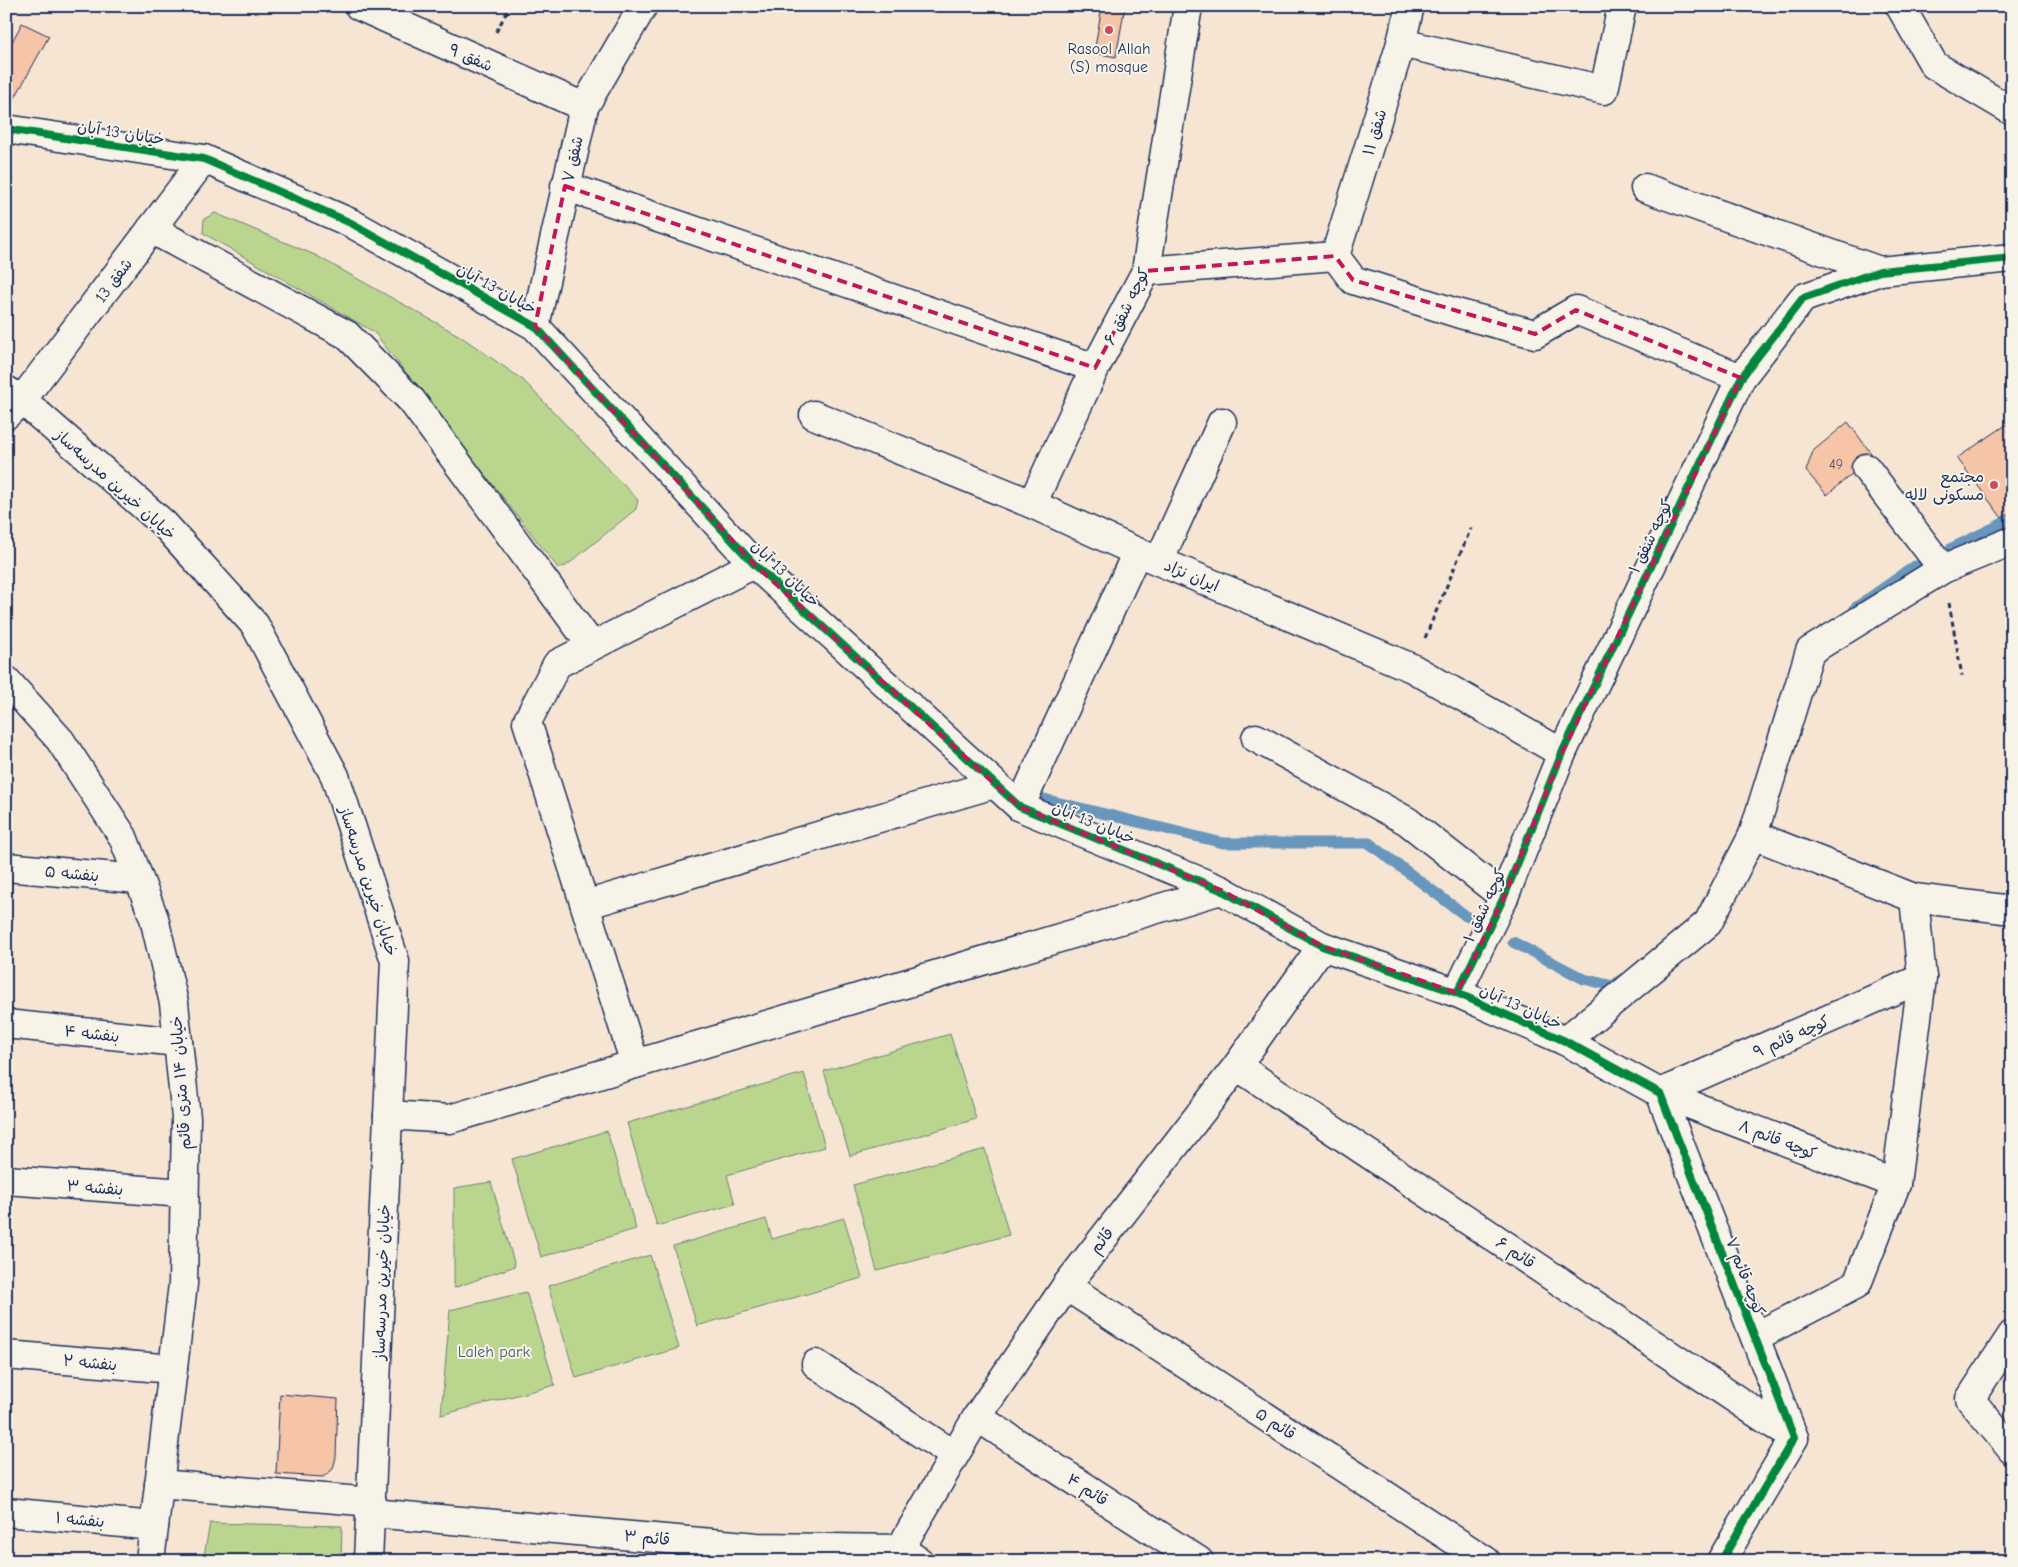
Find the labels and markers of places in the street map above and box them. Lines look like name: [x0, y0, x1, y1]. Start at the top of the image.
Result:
marker: Rasool Allah (S) mosque: [1103, 24, 1115, 36]
place label: Rasool Allah (S) mosque: [1067, 40, 1151, 76]
place label: مجتمع مسکونی لاله: [1905, 468, 1984, 505]
marker: مجتمع مسکونی لاله: [1988, 479, 2000, 491]

